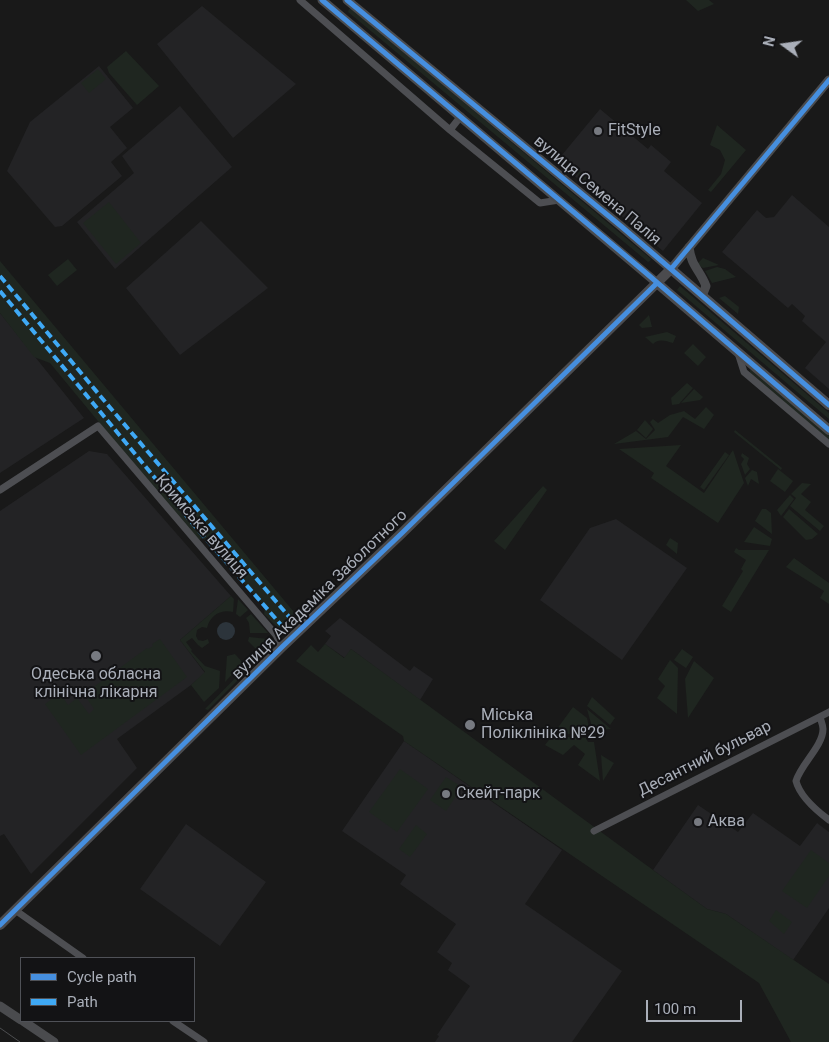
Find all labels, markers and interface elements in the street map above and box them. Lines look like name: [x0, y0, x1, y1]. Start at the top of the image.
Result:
north arrow: [759, 20, 809, 70]
text: N: [760, 35, 778, 48]
place label: FitStyle: [608, 121, 661, 141]
marker: FitStyle: [592, 125, 604, 137]
street label: вулиця Семена Палія: [529, 132, 665, 250]
street label: Кримська вулиця: [151, 471, 251, 583]
street label: вулиця Академіка Заболотного: [228, 506, 412, 684]
marker: Одеська обласна клінічна лікарня: [89, 649, 103, 663]
place label: Одеська обласна клінічна лікарня: [31, 665, 161, 703]
place label: Міська Поліклініка №29: [481, 706, 605, 744]
street label: Десантний бульвар: [635, 717, 775, 801]
marker: Міська Поліклініка №29: [463, 718, 477, 732]
place label: Скейт-парк: [456, 784, 540, 804]
marker: Скейт-парк: [440, 788, 452, 800]
place label: Аква: [708, 812, 745, 832]
marker: Аква: [692, 816, 704, 828]
legend: [20, 957, 195, 1022]
text: Cycle path: [67, 968, 137, 986]
scale bar: [649, 990, 745, 1022]
text: Path: [67, 993, 98, 1011]
text: 100 m: [654, 1000, 696, 1018]

